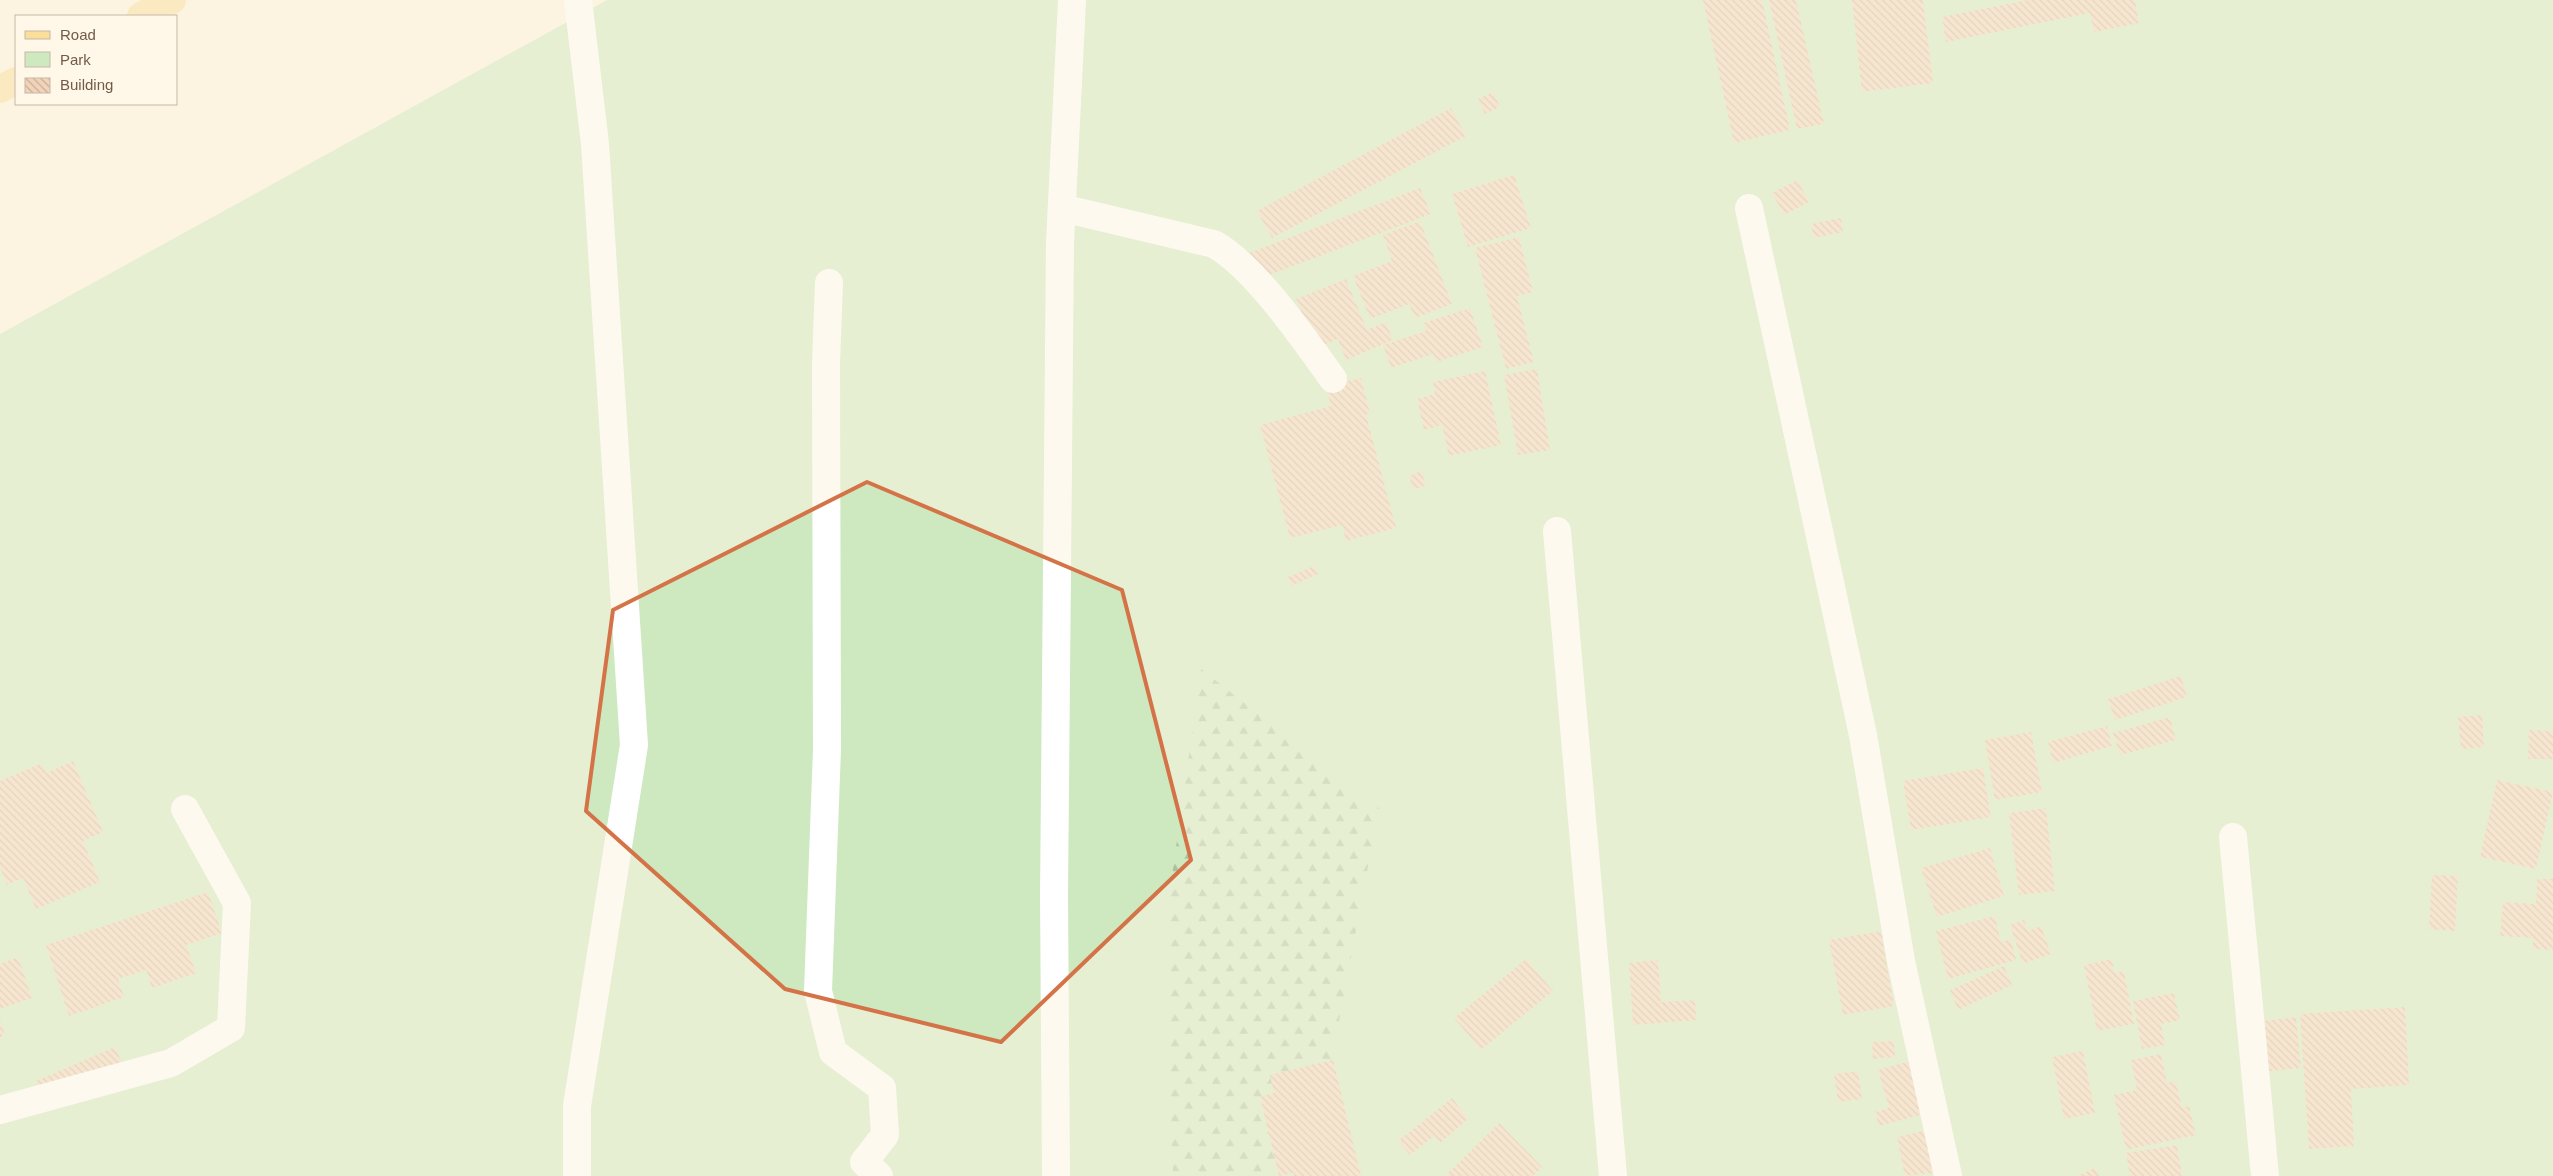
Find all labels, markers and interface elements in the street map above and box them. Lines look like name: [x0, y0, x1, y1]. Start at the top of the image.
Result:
legend: [15, 15, 178, 105]
text: Road: [60, 26, 96, 43]
text: Park: [60, 51, 91, 68]
text: Building: [60, 76, 113, 93]

